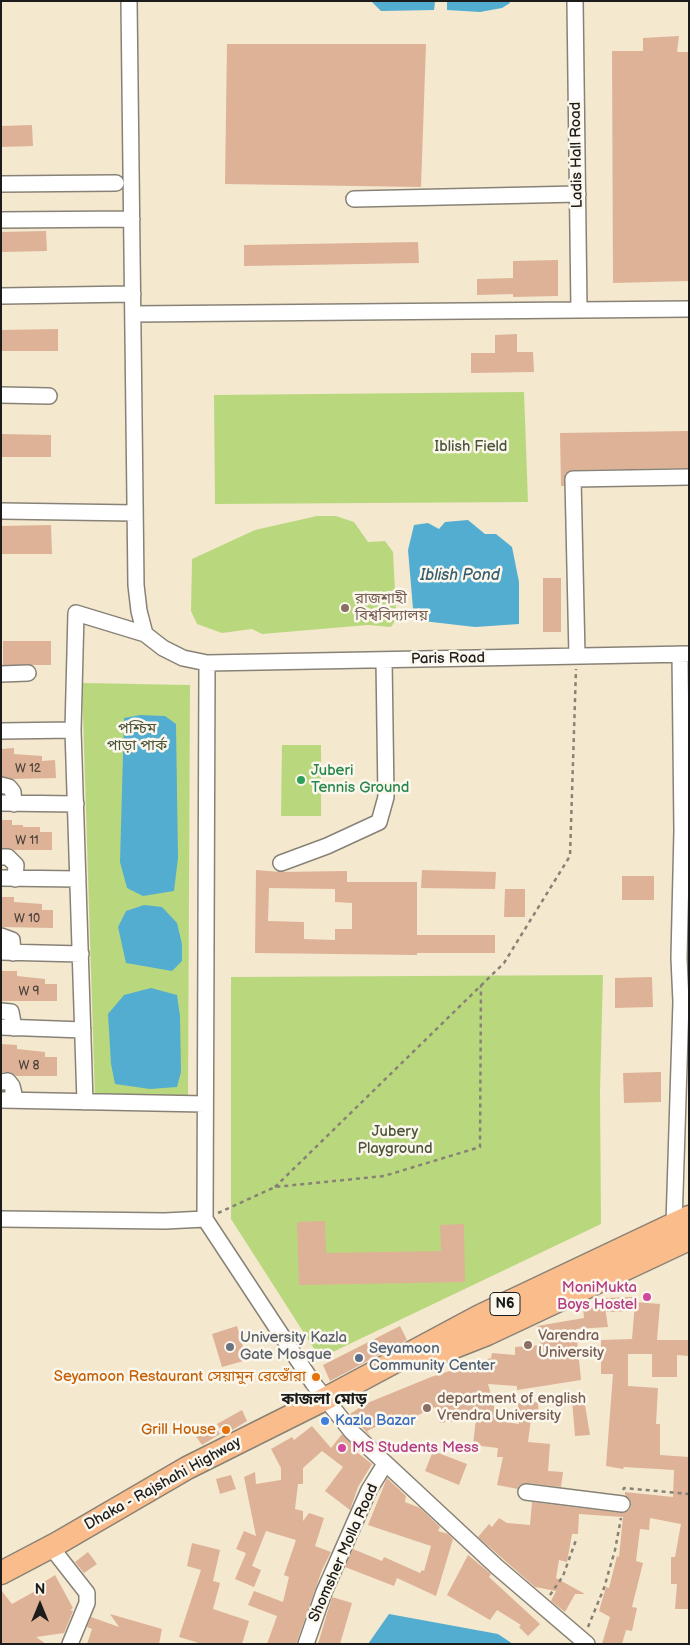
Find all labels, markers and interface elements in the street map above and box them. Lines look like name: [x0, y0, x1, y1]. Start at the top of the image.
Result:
street label: Ladis Hall Road: [567, 101, 587, 209]
park label: Iblish Field: [435, 438, 507, 456]
water label: Iblish Pond: [420, 566, 500, 586]
place label: রাজশাহী বিশ্ববিদ্যালয়: [355, 590, 428, 625]
marker: রাজশাহী বিশ্ববিদ্যালয়: [339, 602, 351, 614]
street label: Paris Road: [411, 649, 485, 669]
park label: পশ্চিম পাড়া পার্ক: [107, 720, 167, 755]
house number: W 12: [15, 762, 41, 776]
place label: Juberi Tennis Ground: [311, 762, 409, 797]
marker: Juberi Tennis Ground: [295, 774, 307, 786]
house number: W 11: [15, 834, 39, 848]
house number: W 10: [14, 912, 40, 926]
house number: W 9: [18, 985, 40, 999]
house number: W 8: [18, 1059, 40, 1073]
park label: Jubery Playground: [357, 1123, 433, 1158]
place label: MoniMukta Boys Hostel: [557, 1279, 637, 1314]
marker: MoniMukta Boys Hostel: [641, 1291, 653, 1303]
road number: N6: [490, 1292, 520, 1316]
place label: Varendra University: [538, 1327, 604, 1362]
place label: University Kazla Gate Mosque: [240, 1329, 347, 1364]
marker: Varendra University: [522, 1339, 534, 1351]
place label: Seyamoon Community Center: [369, 1340, 495, 1375]
marker: University Kazla Gate Mosque: [224, 1341, 236, 1353]
marker: Seyamoon Community Center: [353, 1352, 365, 1364]
place label: Seyamoon Restaurant সেয়ামুন রেস্তোঁরা: [54, 1368, 306, 1386]
marker: Seyamoon Restaurant সেয়ামুন রেস্তোঁরা: [310, 1371, 322, 1383]
district label: কাজলা মোড়: [281, 1390, 367, 1410]
place label: department of english Vrendra University: [437, 1390, 586, 1425]
marker: department of english Vrendra University: [421, 1402, 433, 1414]
place label: Kazla Bazar: [335, 1412, 416, 1430]
marker: Kazla Bazar: [319, 1415, 331, 1427]
place label: Grill House: [141, 1421, 216, 1439]
marker: Grill House: [220, 1424, 232, 1436]
street label: Dhaka - Rajshahi Highway: [82, 1433, 244, 1535]
place label: MS Students Mess: [352, 1439, 479, 1457]
marker: MS Students Mess: [336, 1442, 348, 1454]
street label: Shomsher Molla Road: [305, 1481, 383, 1625]
north arrow: [15, 1580, 65, 1630]
text: N: [35, 1581, 45, 1598]

